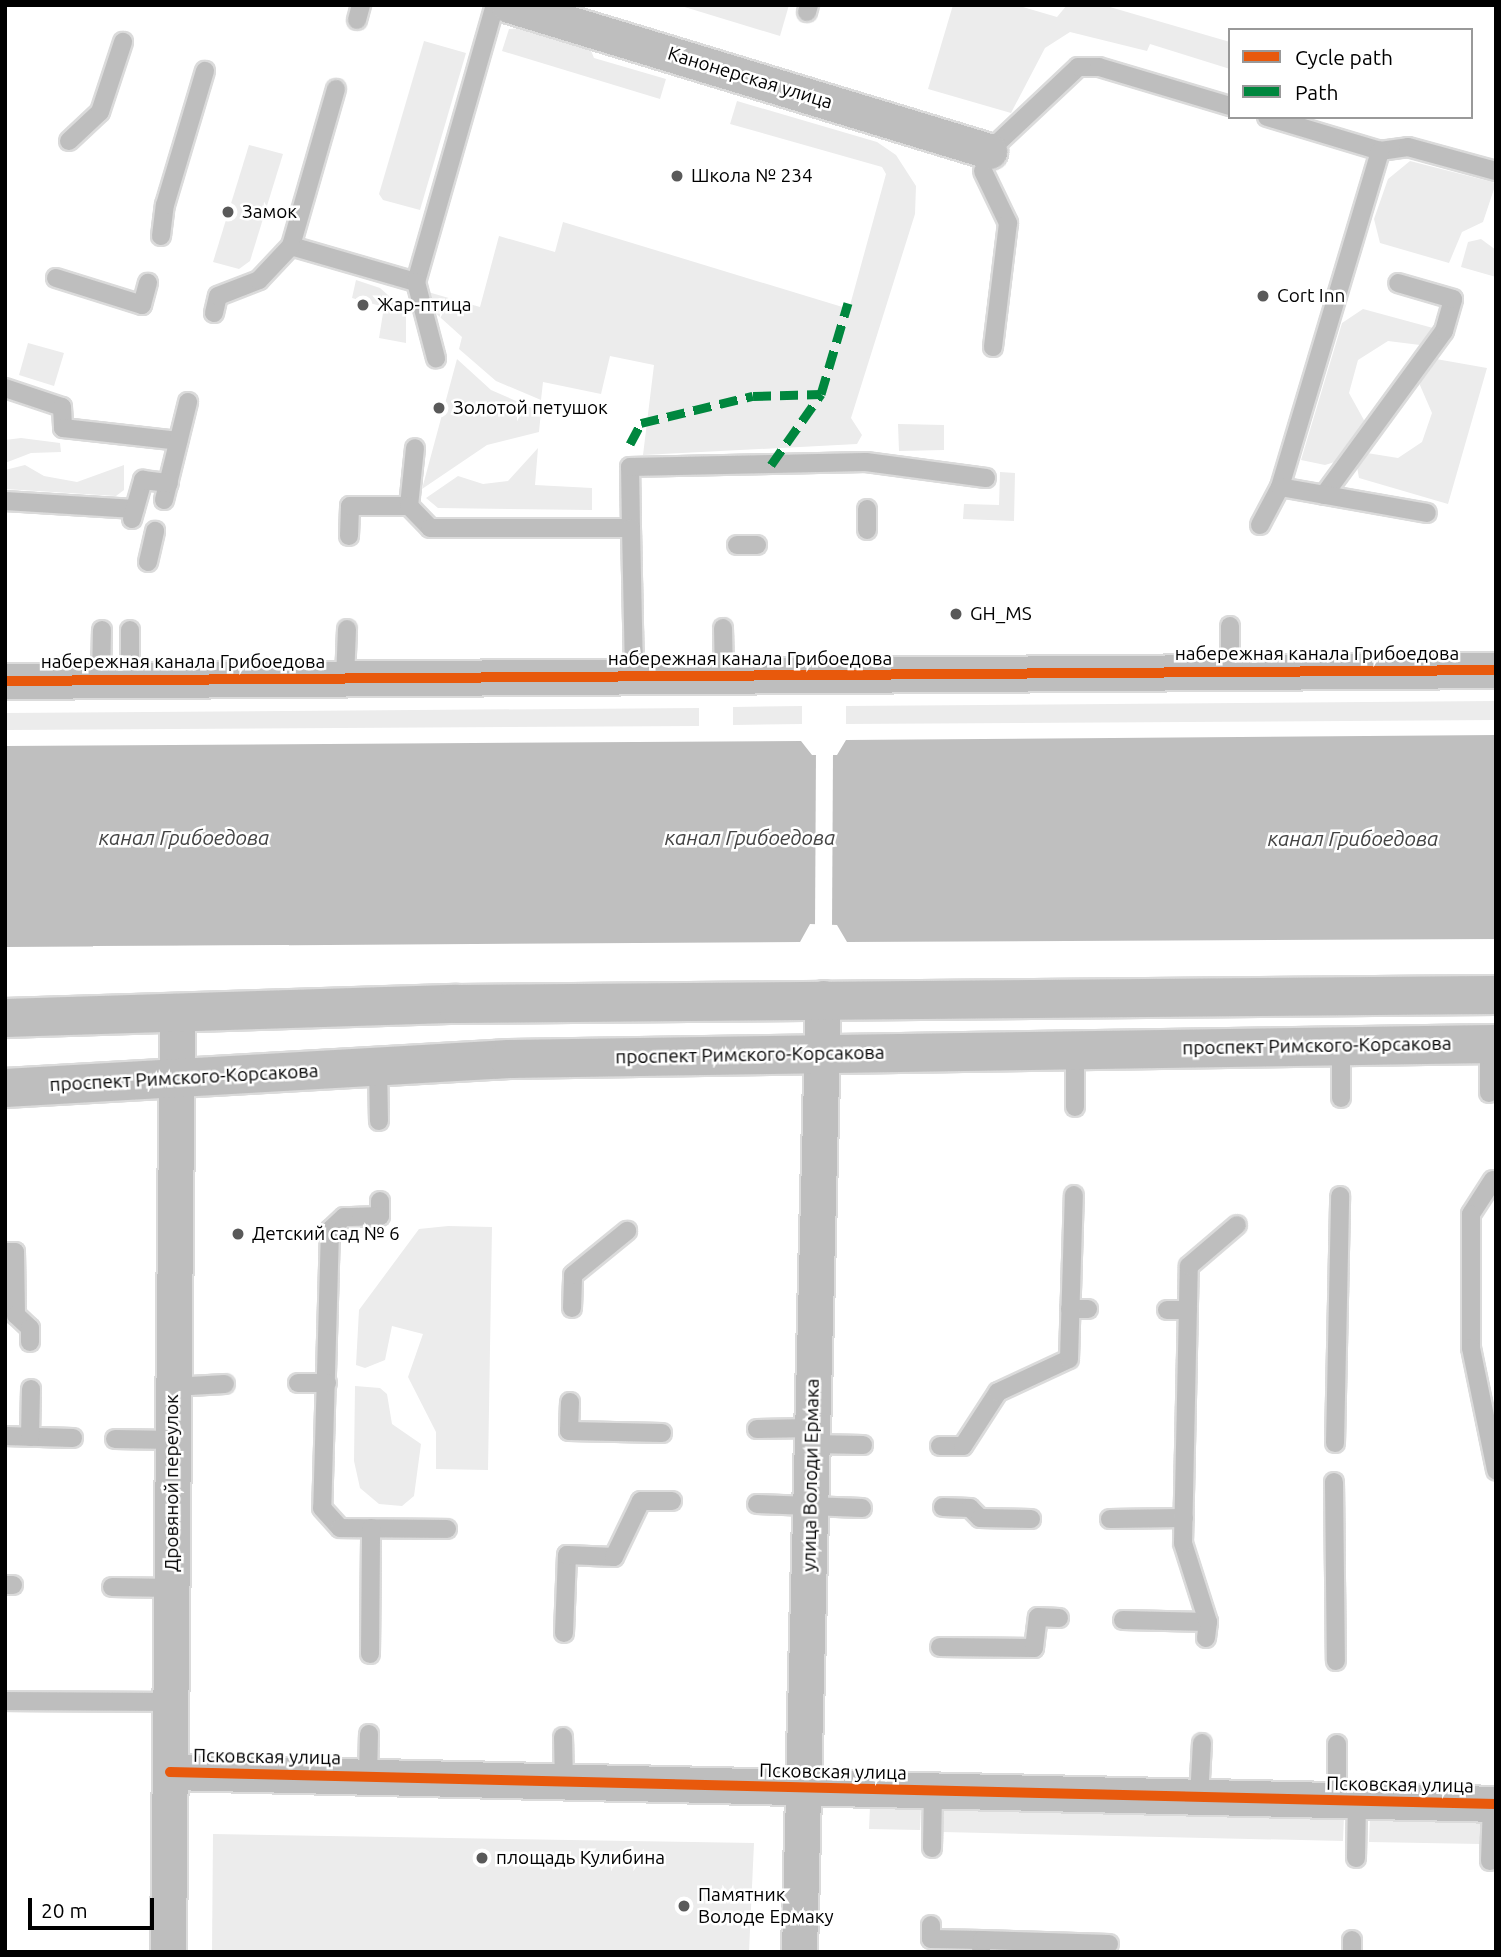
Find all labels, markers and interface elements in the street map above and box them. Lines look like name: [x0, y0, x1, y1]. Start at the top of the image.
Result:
legend: [1228, 28, 1473, 119]
street label: Канонерская улица: [665, 42, 835, 114]
text: Cycle path: [1295, 45, 1393, 69]
text: Path: [1295, 80, 1338, 104]
place label: Школа № 234: [691, 165, 813, 187]
marker: Школа № 234: [669, 168, 685, 184]
place label: Замок: [242, 201, 297, 223]
marker: Замок: [220, 204, 236, 220]
place label: Cort Inn: [1277, 285, 1345, 307]
marker: Cort Inn: [1255, 288, 1271, 304]
place label: Жар-птица: [377, 294, 472, 316]
marker: Жар-птица: [355, 297, 371, 313]
place label: Золотой петушок: [453, 397, 608, 419]
marker: Золотой петушок: [431, 400, 447, 416]
place label: GH_MS: [970, 603, 1032, 625]
marker: GH_MS: [948, 606, 964, 622]
street label: набережная канала Грибоедова: [1175, 643, 1459, 665]
street label: набережная канала Грибоедова: [608, 648, 892, 670]
street label: набережная канала Грибоедова: [41, 651, 325, 673]
water label: канал Грибоедова: [99, 824, 269, 850]
water label: канал Грибоедова: [665, 824, 835, 850]
water label: канал Грибоедова: [1268, 825, 1438, 851]
street label: проспект Римского-Корсакова: [1182, 1032, 1452, 1060]
street label: проспект Римского-Корсакова: [615, 1041, 885, 1069]
street label: проспект Римского-Корсакова: [49, 1060, 319, 1096]
place label: Детский сад № 6: [252, 1223, 400, 1245]
marker: Детский сад № 6: [230, 1226, 246, 1242]
street label: улица Володи Ермака: [798, 1378, 824, 1572]
street label: Дровяной переулок: [161, 1394, 183, 1572]
street label: Псковская улица: [193, 1744, 341, 1770]
street label: Псковская улица: [759, 1759, 907, 1785]
street label: Псковская улица: [1326, 1772, 1474, 1798]
place label: площадь Кулибина: [496, 1847, 665, 1869]
marker: площадь Кулибина: [474, 1850, 490, 1866]
scale bar: [32, 1884, 158, 1928]
place label: Памятник Володе Ермаку: [698, 1884, 834, 1928]
text: 20 m: [41, 1898, 88, 1922]
marker: Памятник Володе Ермаку: [676, 1898, 692, 1914]

